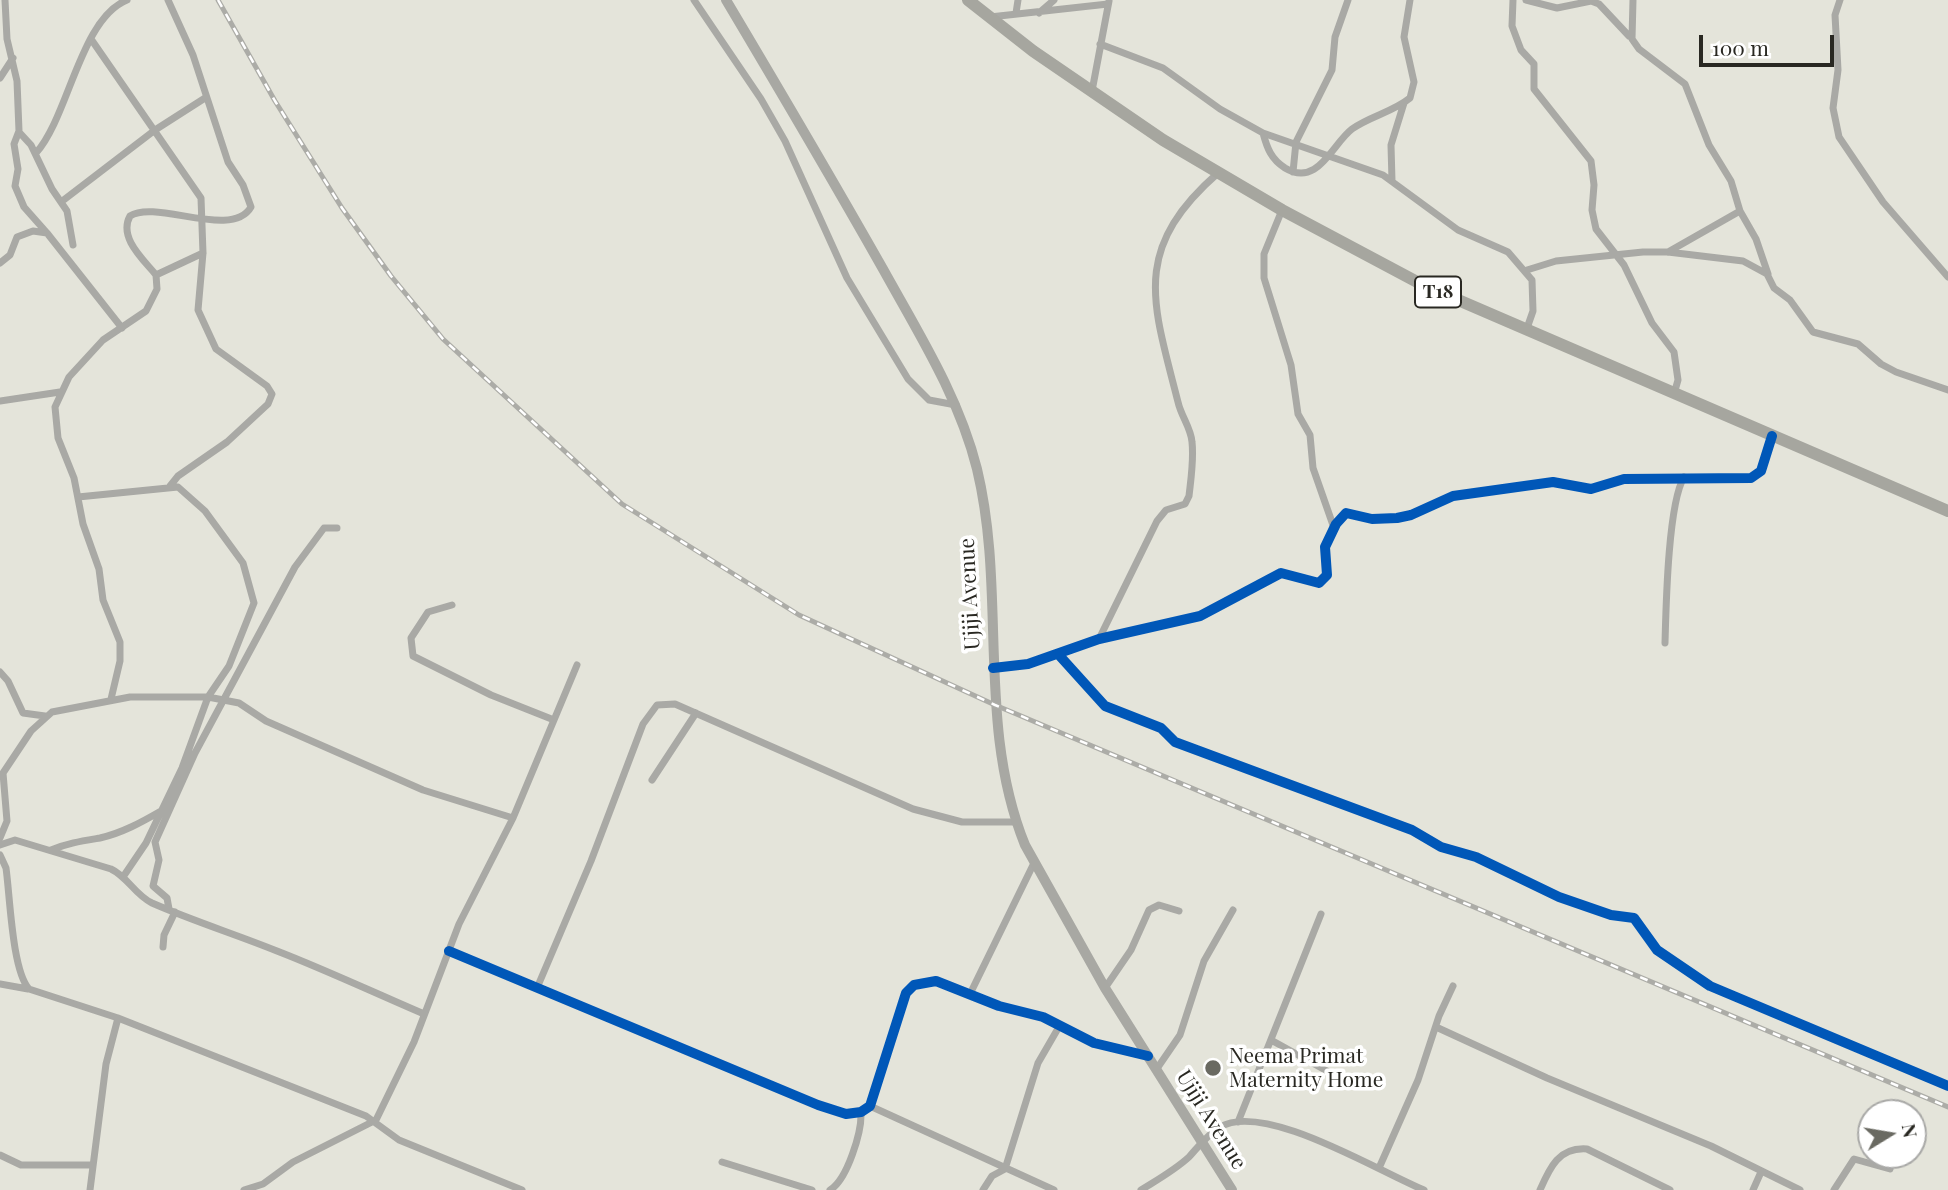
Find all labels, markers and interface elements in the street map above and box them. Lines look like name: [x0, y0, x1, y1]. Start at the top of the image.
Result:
scale bar: [1703, 21, 1838, 65]
text: 100 m: [1712, 33, 1769, 61]
road number: T18: [1415, 276, 1461, 308]
street label: Ujiji Avenue: [954, 537, 986, 651]
place label: Neema Primat Maternity Home: [1229, 1043, 1383, 1093]
marker: Neema Primat Maternity Home: [1203, 1058, 1223, 1078]
street label: Ujiji Avenue: [1171, 1066, 1251, 1174]
north arrow: [1857, 1099, 1927, 1169]
text: N: [1897, 1121, 1925, 1140]

